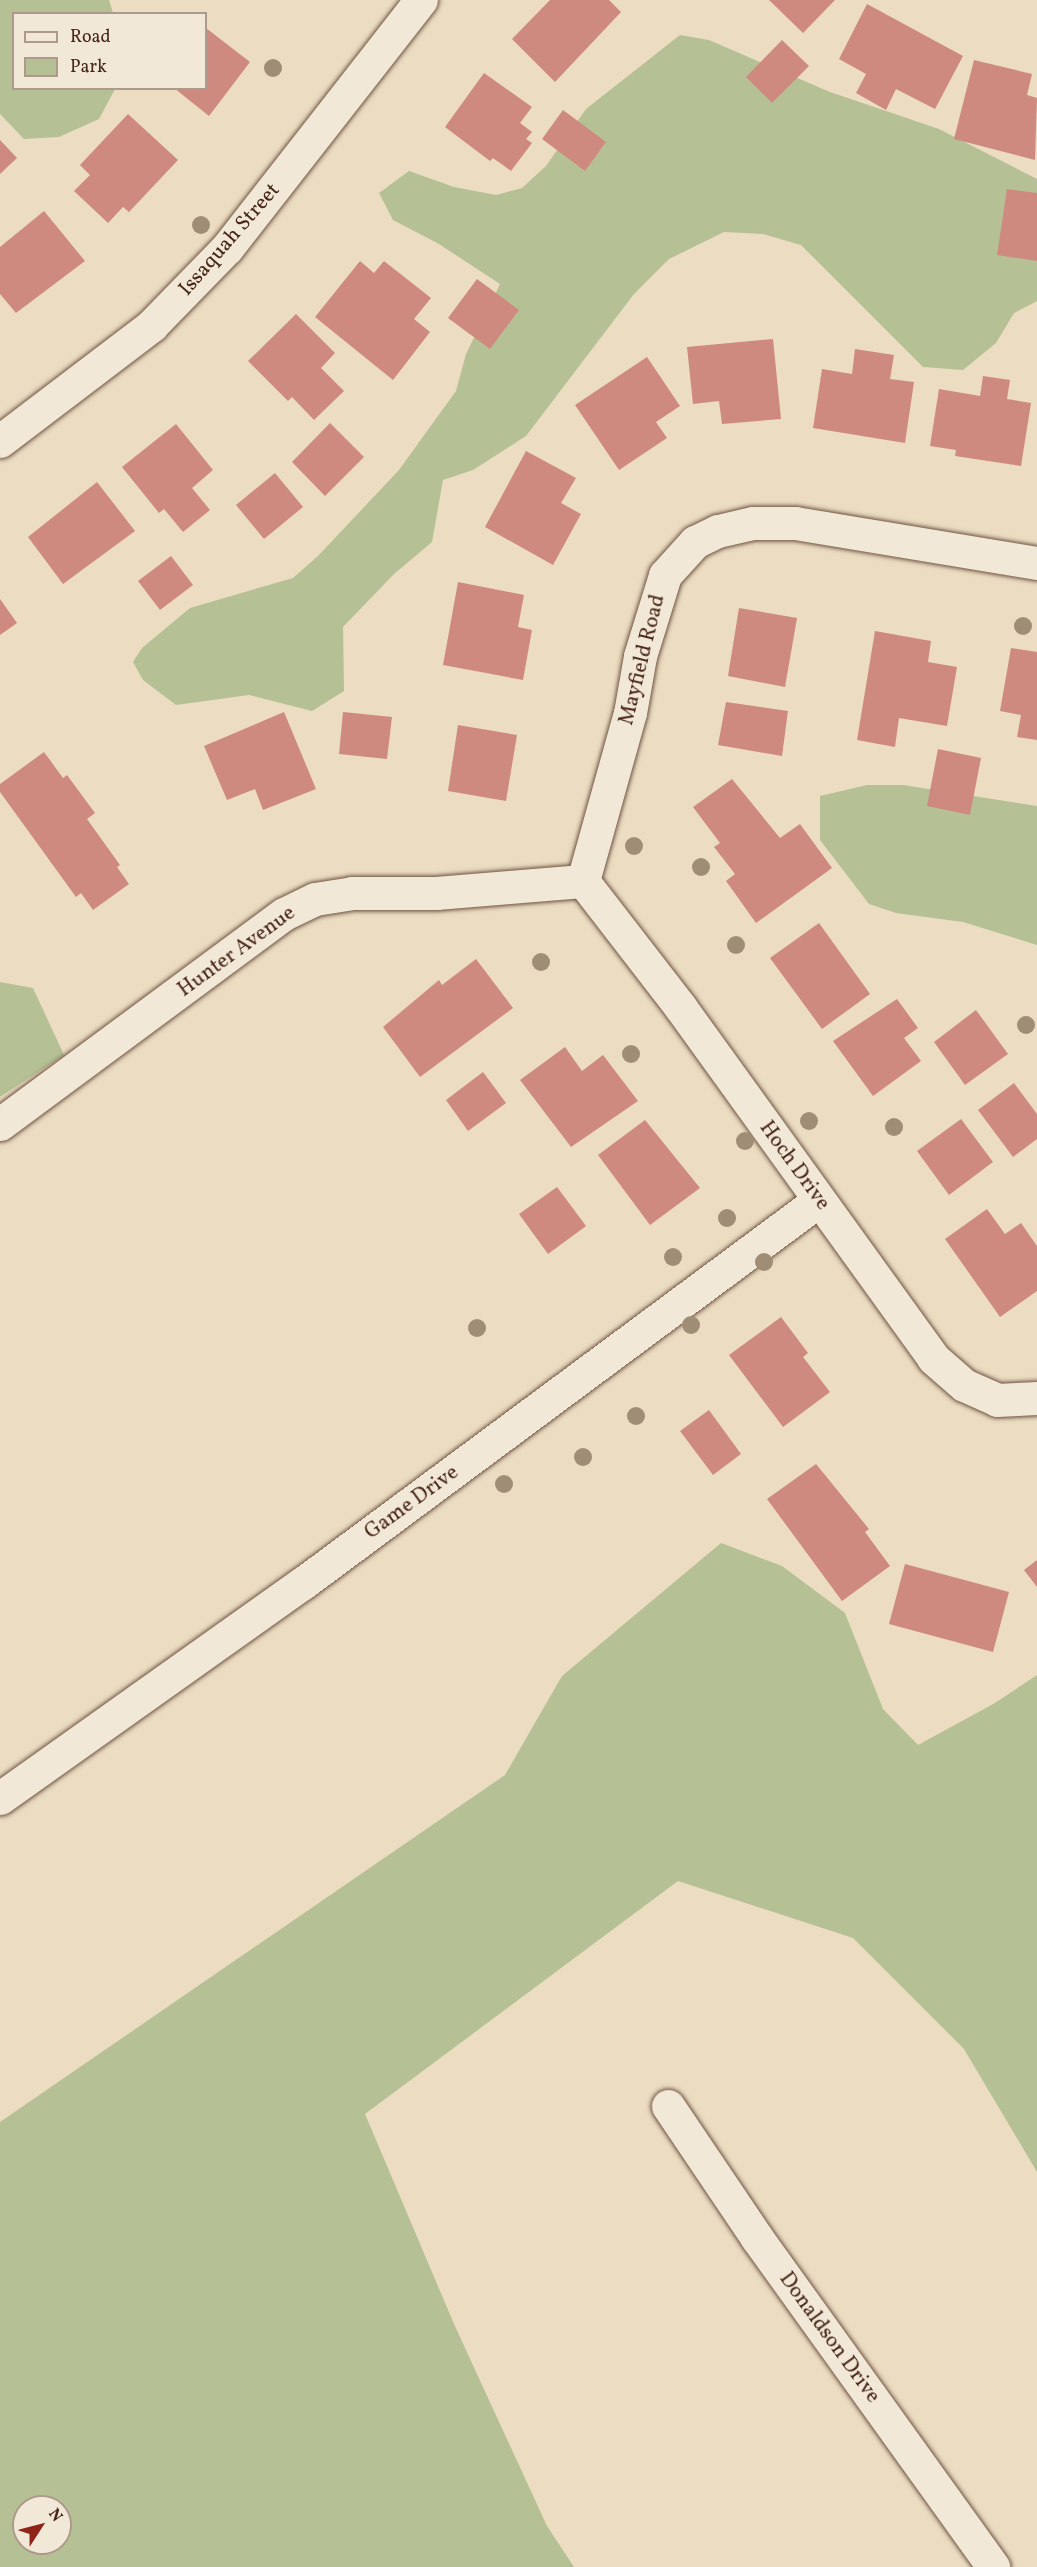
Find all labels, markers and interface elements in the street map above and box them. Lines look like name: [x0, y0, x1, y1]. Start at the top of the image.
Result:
legend: [12, 12, 207, 90]
text: Road: [70, 25, 111, 50]
text: Park: [70, 55, 107, 80]
street label: Issaquah Street: [174, 178, 286, 302]
street label: Mayfield Road: [615, 592, 671, 728]
street label: Hunter Avenue: [173, 901, 301, 1003]
street label: Hoch Drive: [753, 1117, 835, 1215]
street label: Game Drive: [360, 1461, 464, 1545]
street label: Donaldson Drive: [773, 2268, 885, 2408]
north arrow: [12, 2495, 72, 2555]
text: N: [43, 2504, 67, 2527]

